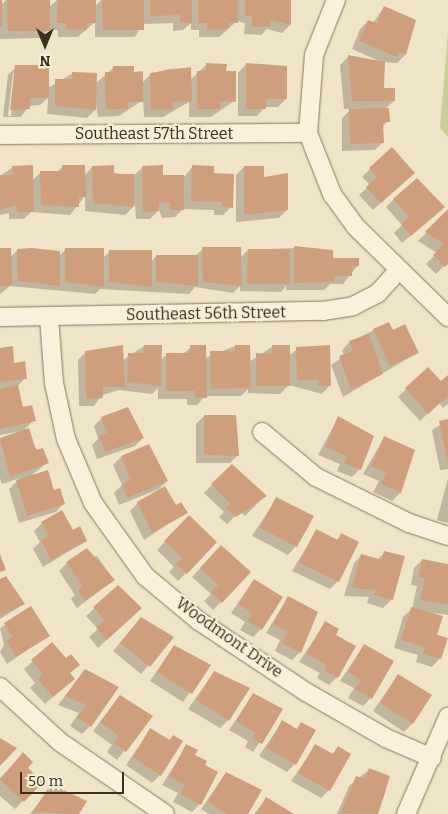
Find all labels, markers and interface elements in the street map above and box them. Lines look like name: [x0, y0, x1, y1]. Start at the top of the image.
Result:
north arrow: [20, 20, 70, 70]
text: N: [40, 52, 50, 69]
street label: Southeast 57th Street: [75, 124, 233, 144]
street label: Southeast 56th Street: [126, 303, 286, 325]
street label: Woodmont Drive: [172, 594, 286, 682]
scale bar: [22, 762, 126, 794]
text: 50 m: [28, 772, 63, 790]

